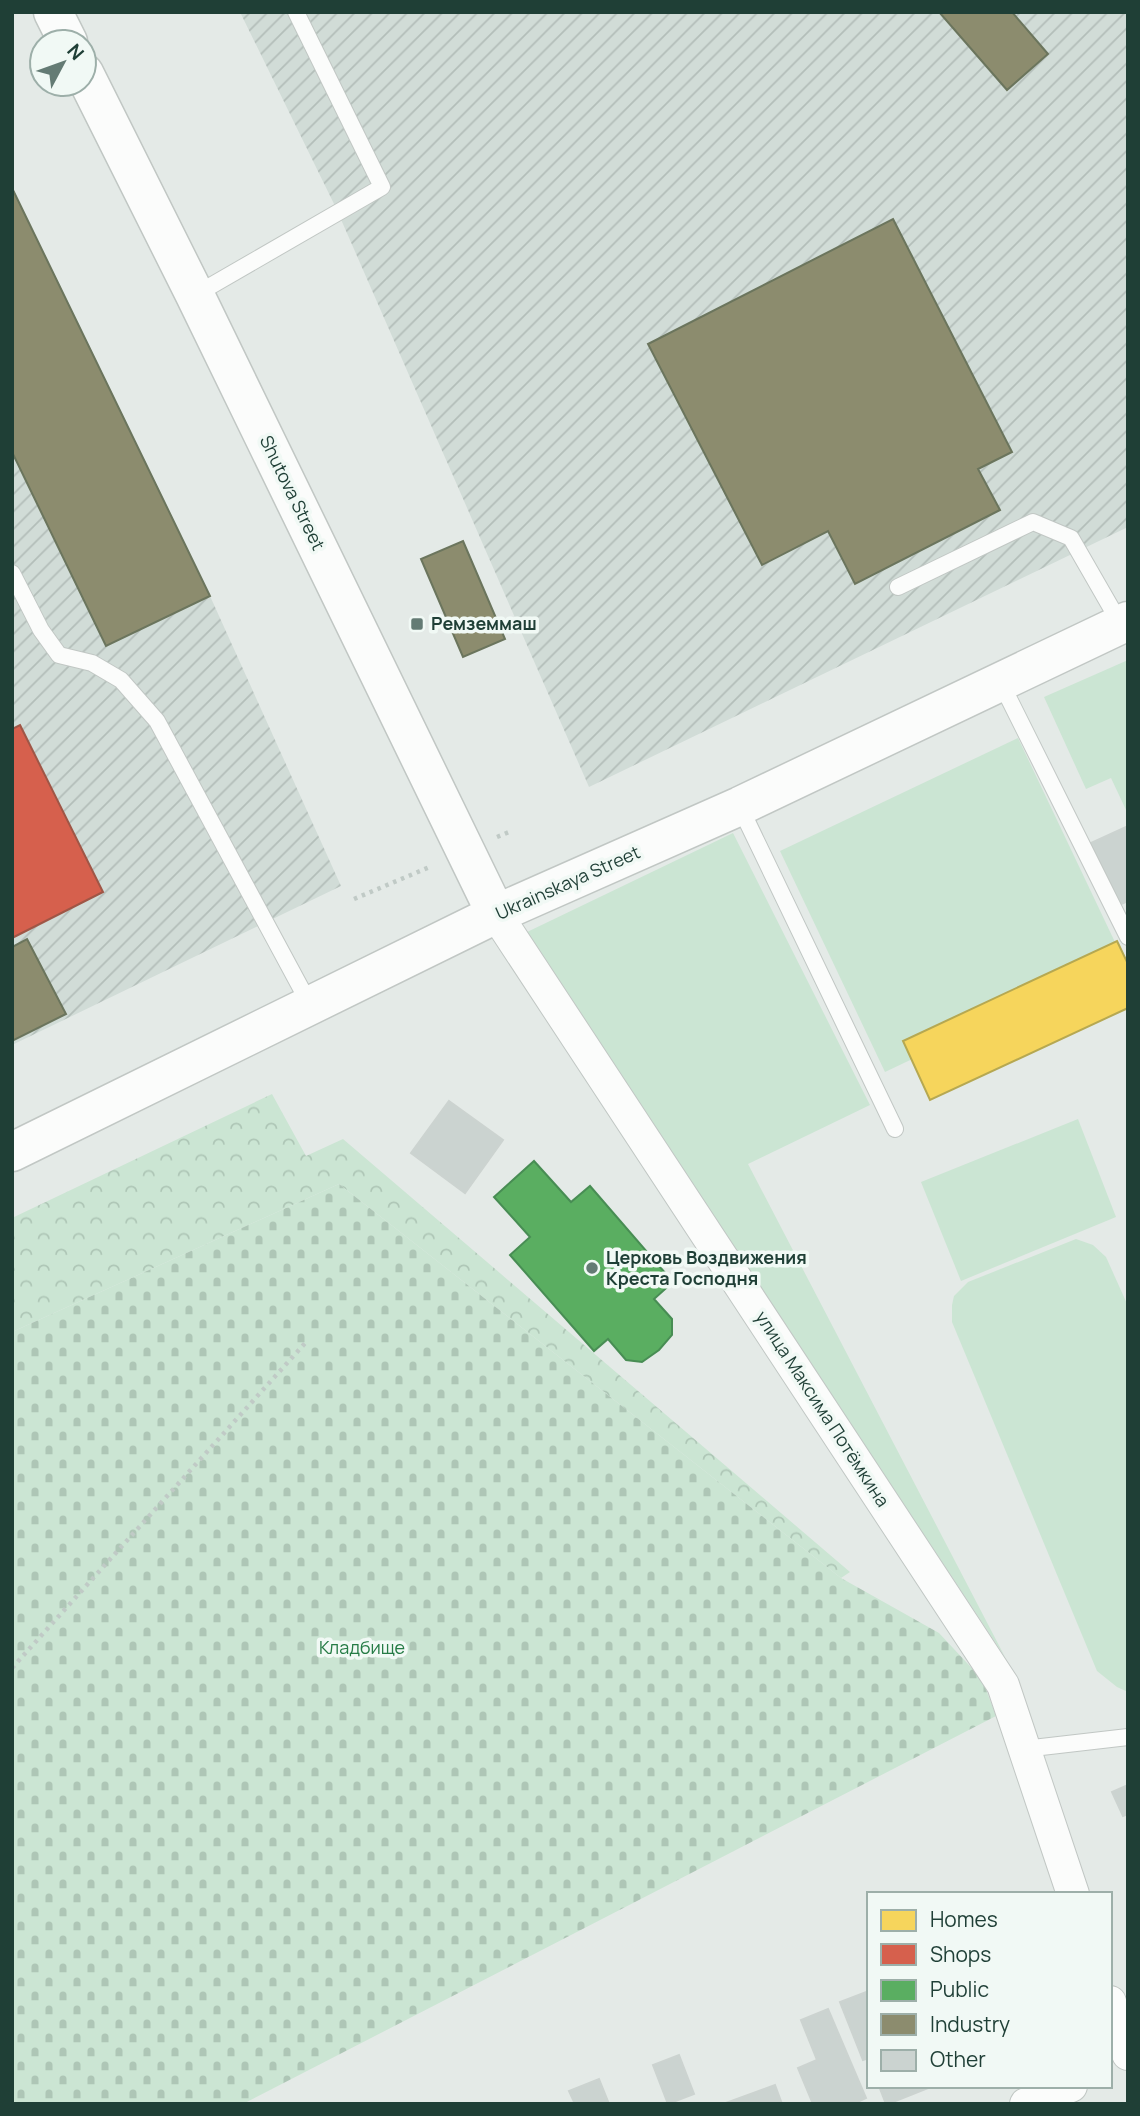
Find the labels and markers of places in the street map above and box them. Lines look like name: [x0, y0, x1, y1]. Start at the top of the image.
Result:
place label: Ремземмаш: [431, 611, 537, 635]
marker: Ремземмаш: [409, 616, 425, 632]
place label: Церковь Воздвижения Креста Господня: [606, 1245, 807, 1290]
marker: Церковь Воздвижения Креста Господня: [584, 1260, 600, 1276]

